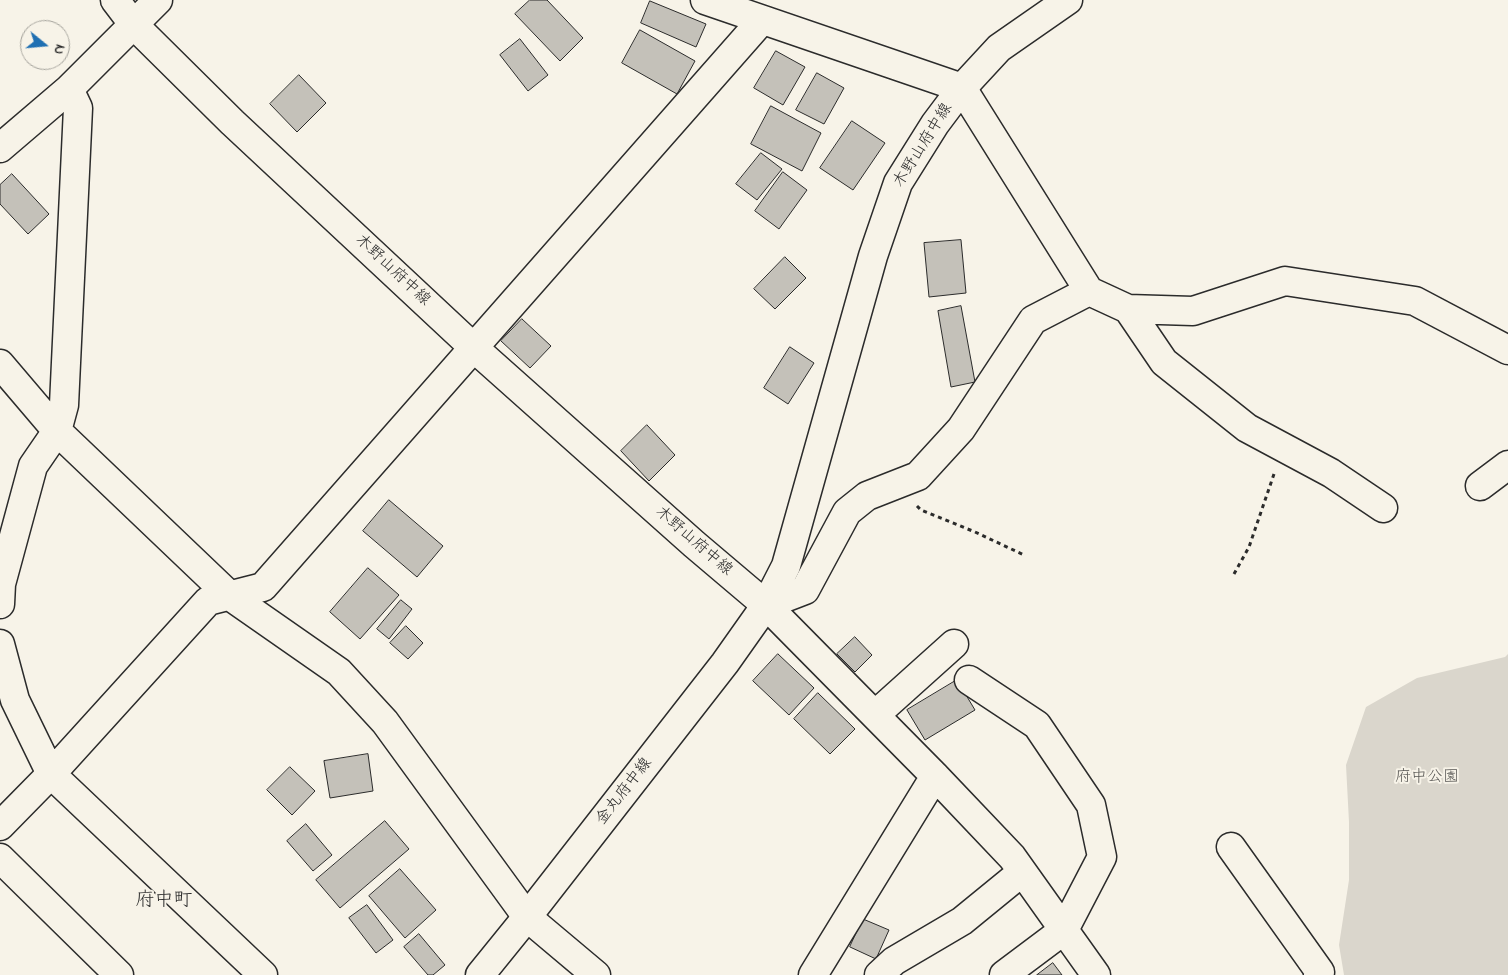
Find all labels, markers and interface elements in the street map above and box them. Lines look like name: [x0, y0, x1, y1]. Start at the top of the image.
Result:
north arrow: [20, 20, 70, 70]
text: N: [47, 42, 70, 57]
street label: 木野山府中線: [890, 100, 958, 192]
street label: 木野山府中線: [350, 231, 434, 311]
street label: 木野山府中線: [650, 503, 736, 581]
street label: 金丸府中線: [593, 755, 657, 829]
park label: 府中公園: [1395, 768, 1459, 788]
district label: 府中町: [136, 891, 192, 913]

